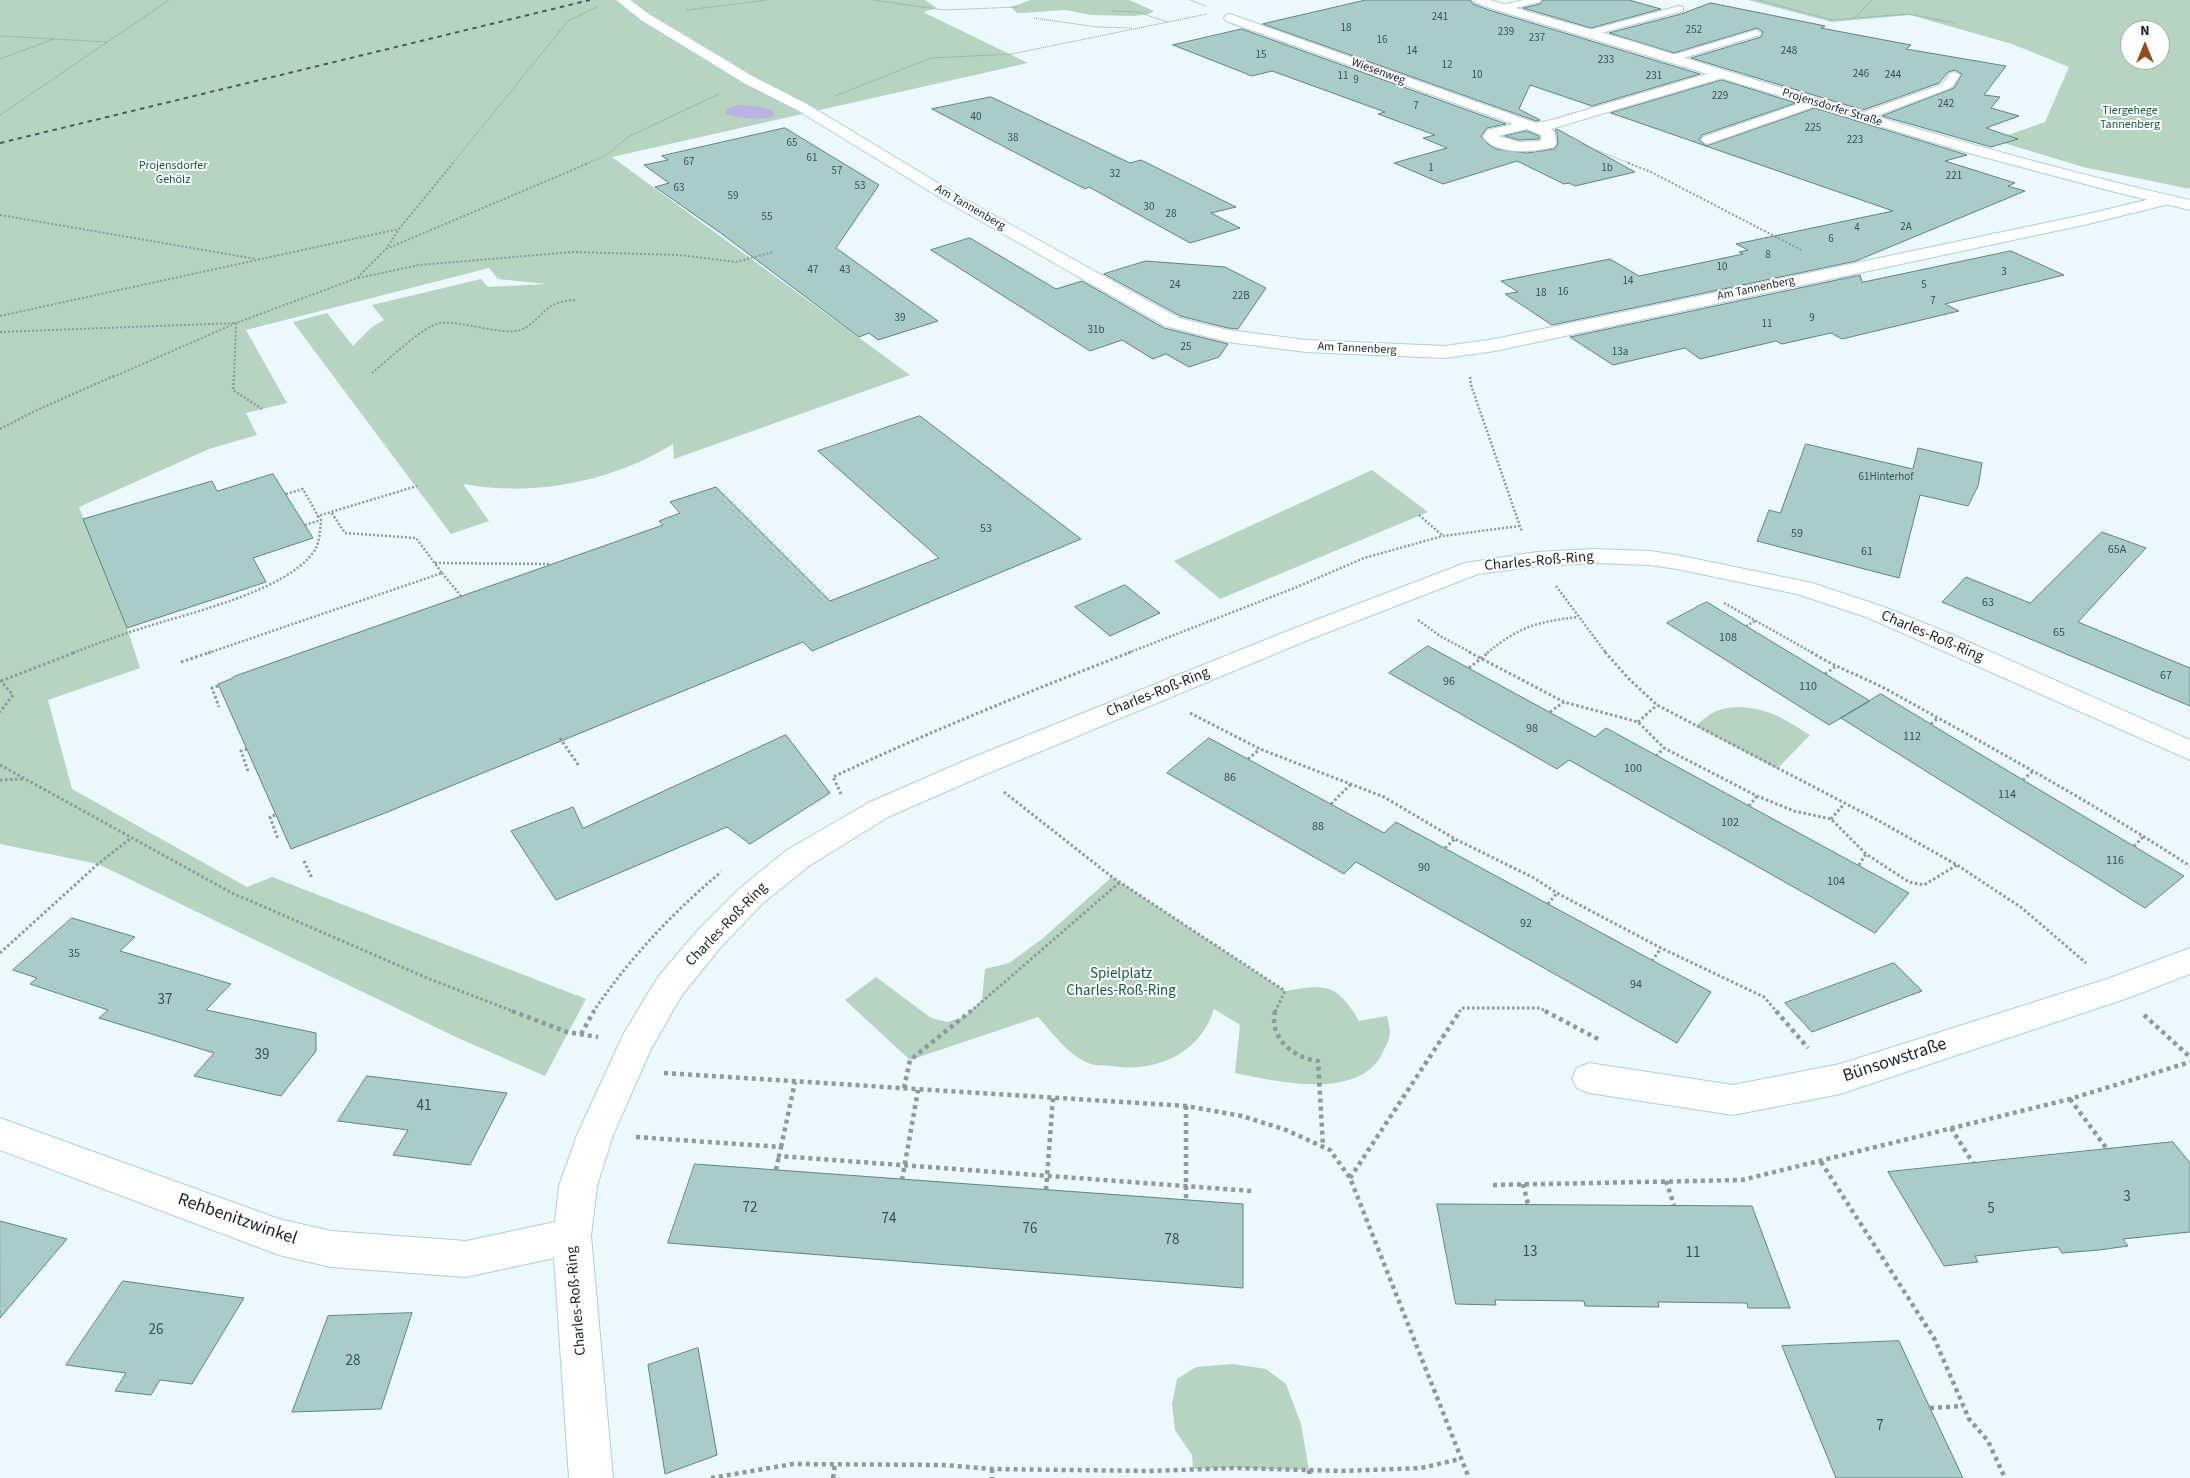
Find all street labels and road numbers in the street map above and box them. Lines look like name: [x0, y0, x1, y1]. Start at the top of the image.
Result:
street label: Wiesenweg: [1349, 56, 1407, 88]
street label: Projensdorfer Straße: [1780, 86, 1884, 130]
street label: Am Tannenberg: [932, 182, 1008, 234]
street label: Am Tannenberg: [1716, 274, 1796, 304]
street label: Am Tannenberg: [1317, 340, 1397, 358]
street label: Charles-Roß-Ring: [1484, 548, 1594, 576]
street label: Charles-Roß-Ring: [1878, 607, 1986, 667]
street label: Charles-Roß-Ring: [1104, 664, 1212, 722]
street label: Charles-Roß-Ring: [682, 879, 772, 971]
street label: Bünsowstraße: [1840, 1034, 1950, 1088]
street label: Rehbenitzwinkel: [174, 1189, 300, 1251]
street label: Charles-Roß-Ring: [563, 1246, 591, 1356]

